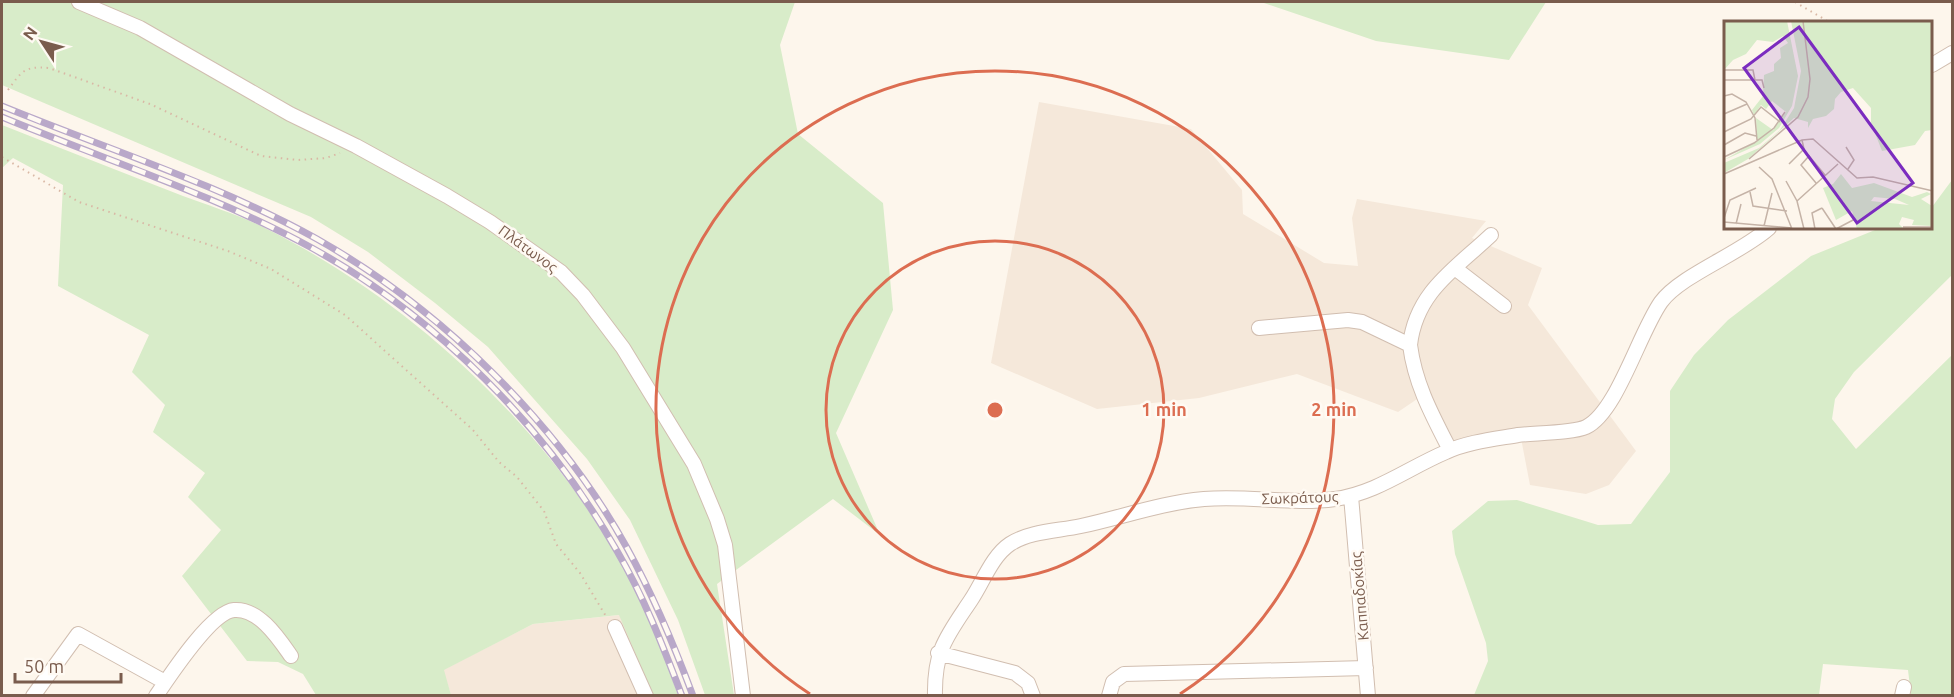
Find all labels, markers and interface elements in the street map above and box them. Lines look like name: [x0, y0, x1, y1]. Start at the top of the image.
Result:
north arrow: [12, 12, 72, 72]
inset map: [1724, 21, 1933, 230]
text: N: [19, 23, 41, 43]
street label: Πλάτωνος: [496, 222, 561, 276]
text: 1 min: [1141, 399, 1187, 419]
text: 2 min: [1311, 399, 1357, 419]
centre of rings: [985, 400, 1005, 420]
street label: Σωκράτους: [1261, 488, 1339, 507]
street label: Καππαδοκίας: [1347, 551, 1372, 641]
scale bar: [15, 646, 122, 684]
text: 50 m: [24, 656, 64, 676]

